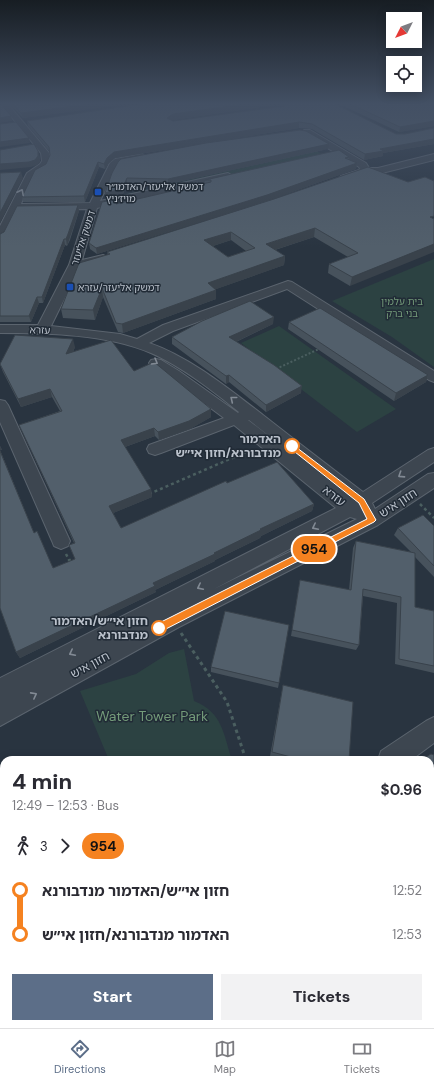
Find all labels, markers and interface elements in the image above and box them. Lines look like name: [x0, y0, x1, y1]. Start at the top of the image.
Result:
north arrow: [386, 12, 422, 48]
map controls: [386, 12, 422, 92]
button: locate: [386, 56, 422, 92]
place label: דמשק אליעזר/האדמו״ר מויז׳ניץ: [106, 180, 204, 205]
marker: דמשק אליעזר/האדמו״ר מויז׳ניץ: [93, 187, 103, 197]
one-way arrow: [16, 189, 24, 196]
street label: דמשק אליעזר: [68, 208, 98, 267]
place label: דמשק אליעזר/עזרא: [78, 281, 160, 294]
marker: דמשק אליעזר/עזרא: [65, 282, 75, 292]
park label: בית עלמין בני ברק: [381, 295, 423, 320]
street label: עזרא: [29, 323, 51, 337]
one-way arrow: [151, 358, 158, 365]
one-way arrow: [230, 396, 237, 403]
place label: האדמור מנדבורנא/חזון אי״ש: [175, 431, 282, 461]
marker: האדמור מנדבורנא/חזון אי״ש: [284, 438, 300, 454]
one-way arrow: [399, 471, 406, 478]
street label: עזרא: [319, 482, 349, 510]
street label: חזון איש: [376, 485, 420, 521]
one-way arrow: [312, 522, 320, 530]
line badge: 954: [291, 536, 337, 562]
text: 954: [301, 540, 327, 558]
one-way arrow: [197, 582, 204, 589]
place label: חזון אי״ש/האדמור מנדבורנא: [51, 613, 149, 643]
marker: חזון אי״ש/האדמור מנדבורנא: [151, 620, 167, 636]
street label: חזון איש: [68, 648, 112, 682]
one-way arrow: [69, 648, 76, 656]
one-way arrow: [30, 692, 37, 700]
park label: Water Tower Park: [96, 707, 208, 725]
text: 4 min: [12, 767, 72, 796]
text: $0.96: [381, 780, 422, 800]
text: 12:49 – 12:53 · Bus: [12, 797, 119, 814]
icon: walk: [12, 835, 34, 857]
icon: forward: [54, 835, 76, 857]
text: 954: [90, 837, 116, 855]
text: 3: [40, 838, 48, 855]
text: חזון אי״ש/האדמור מנדבורנא: [42, 881, 229, 901]
text: 12:52: [393, 882, 422, 899]
text: האדמור מנדבורנא/חזון אי״ש: [42, 925, 229, 945]
text: 12:53: [392, 926, 422, 943]
button: Start: [12, 974, 213, 1020]
button: Tickets: [221, 974, 422, 1020]
tab: Directions: [54, 1038, 106, 1076]
tab: Map: [214, 1038, 236, 1076]
tab: Tickets: [344, 1038, 380, 1076]

